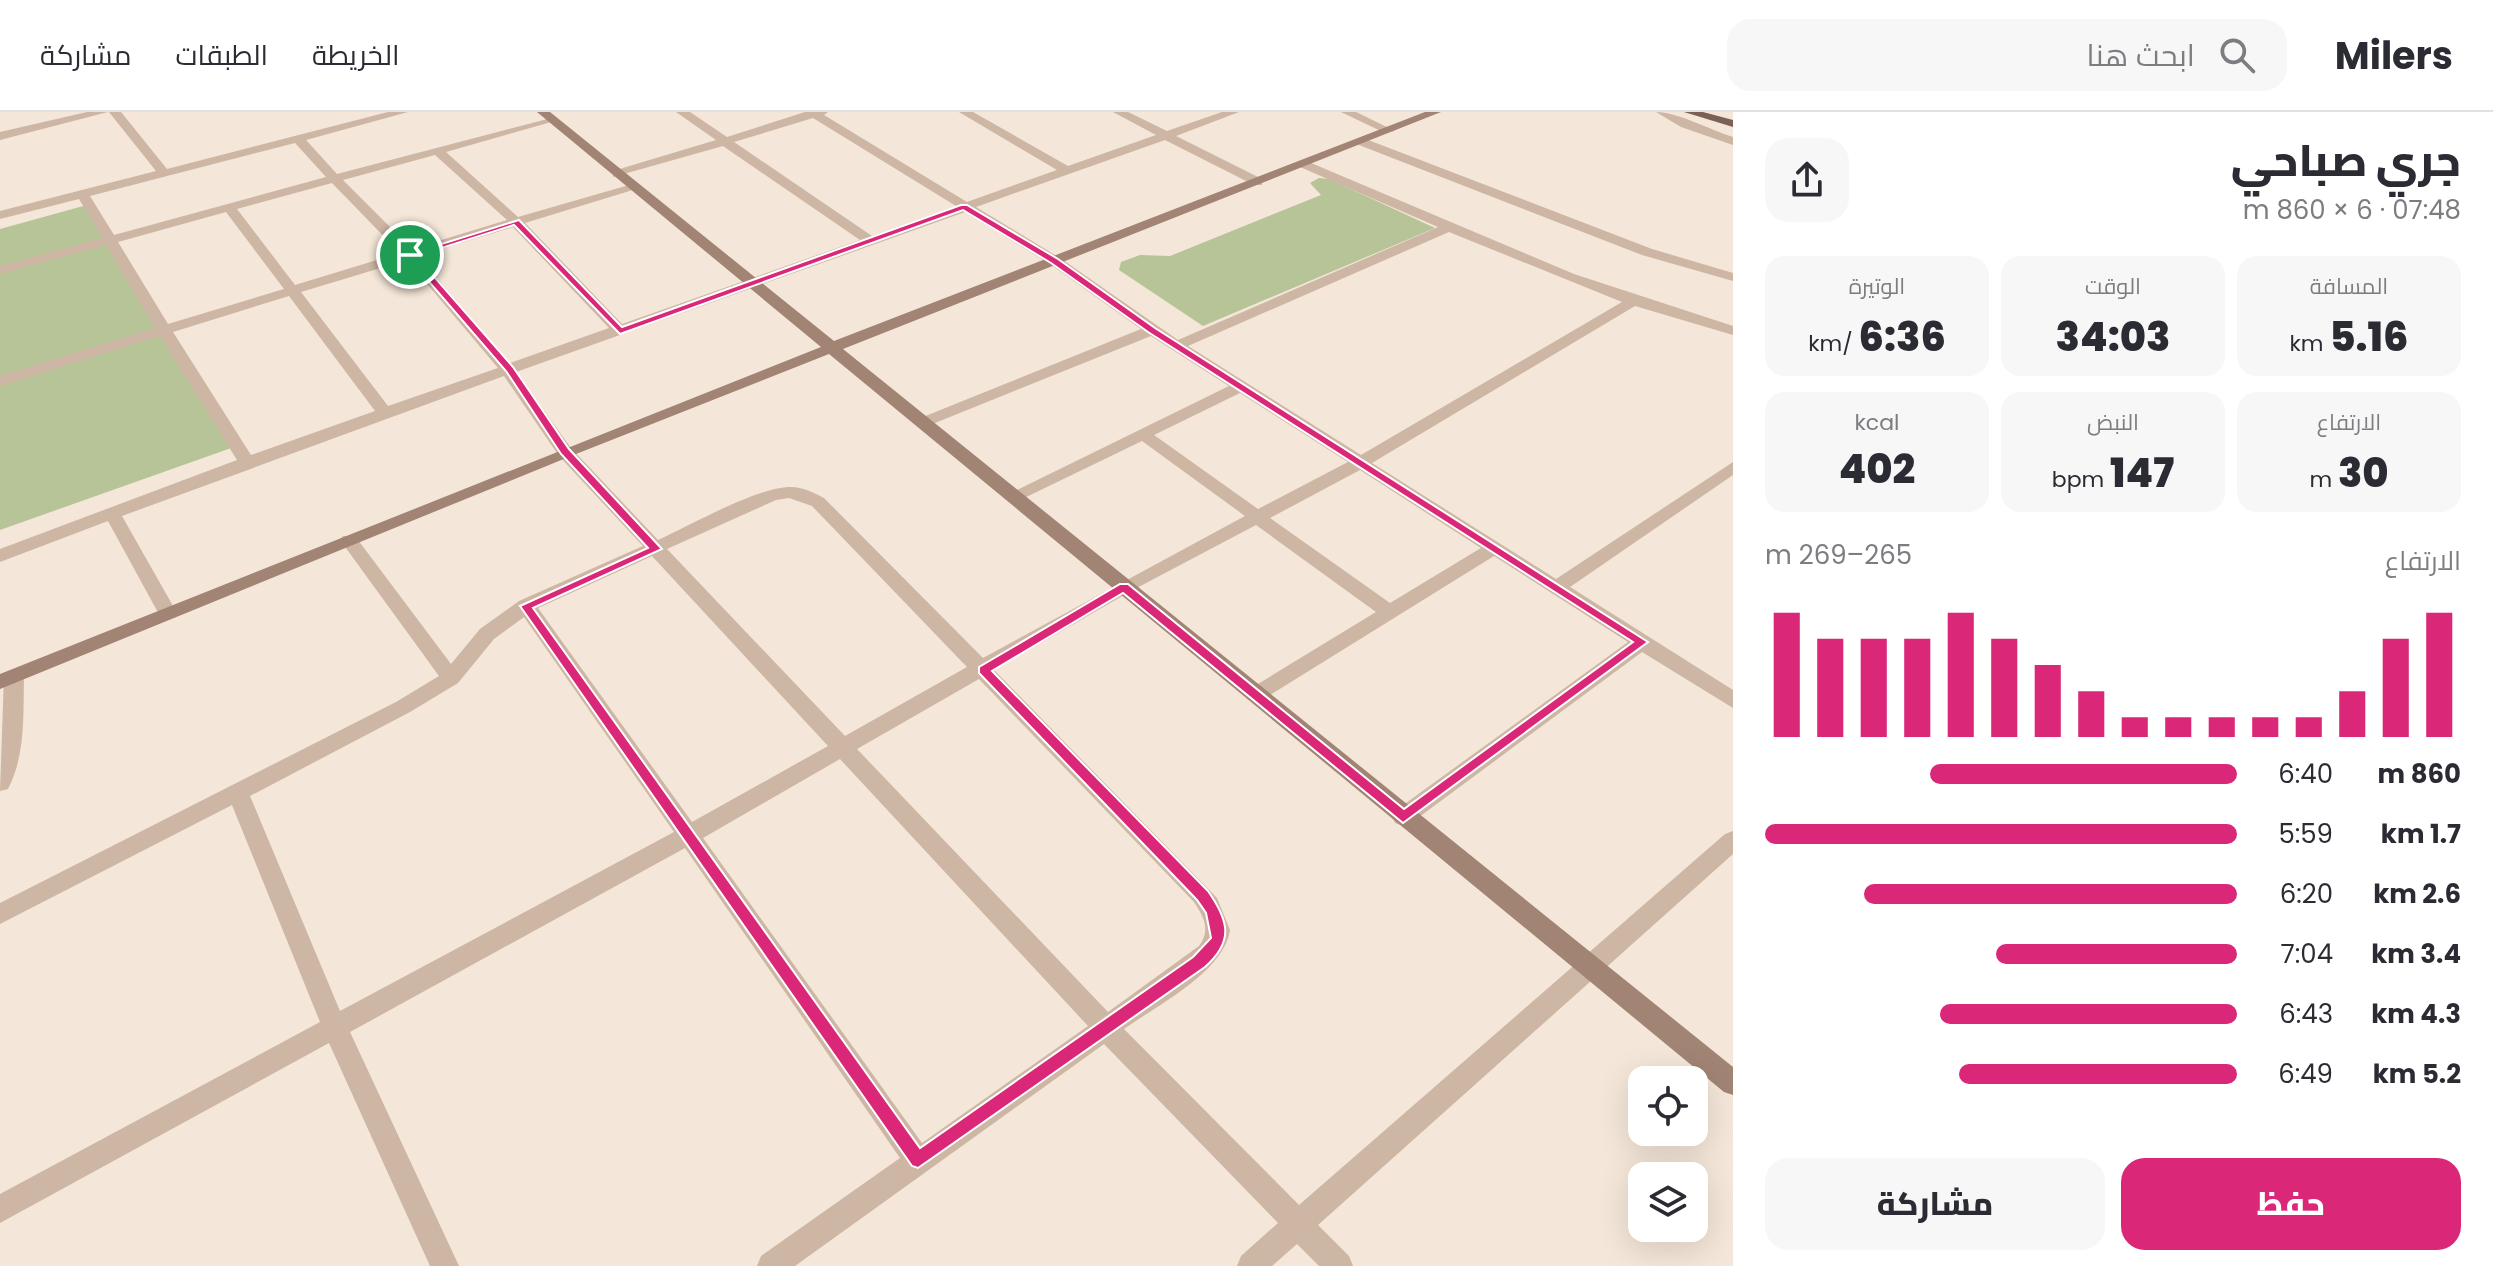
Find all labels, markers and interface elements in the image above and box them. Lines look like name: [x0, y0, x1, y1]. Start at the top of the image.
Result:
search box: [1727, 19, 2287, 91]
text: Milers: [2335, 29, 2453, 82]
icon: search: [2215, 33, 2259, 77]
text: ابحث هنا: [2087, 34, 2195, 77]
text: مشاركة: [40, 36, 131, 75]
text: الطبقات: [175, 36, 268, 75]
text: الخريطة: [312, 36, 399, 75]
text: جري صباحي: [2231, 130, 2461, 191]
button: share: [1765, 138, 1849, 222]
text: 07:48 · 6 × 860 m: [2243, 192, 2461, 228]
pin: [376, 221, 444, 289]
icon: arrive: [388, 233, 432, 277]
text: الوتيرة: [1849, 271, 1905, 302]
text: الوقت: [2085, 271, 2141, 302]
text: المسافة: [2310, 271, 2388, 302]
text: 6:36: [1859, 309, 1946, 365]
text: 34:03: [2056, 309, 2170, 365]
text: 5.16: [2329, 309, 2409, 365]
text: /km: [1808, 328, 1859, 359]
text: km: [2290, 328, 2329, 359]
text: kcal: [1855, 407, 1899, 438]
text: النبض: [2087, 407, 2139, 438]
text: الارتفاع: [2317, 407, 2381, 438]
text: 402: [1839, 441, 1915, 497]
text: 147: [2110, 445, 2174, 501]
text: 30: [2338, 445, 2389, 501]
text: bpm: [2052, 464, 2110, 495]
text: m: [2309, 464, 2338, 495]
text: 265–269 m: [1765, 537, 1912, 573]
text: الارتفاع: [2385, 543, 2461, 579]
text: 6:40: [2278, 756, 2333, 792]
text: 860 m: [2378, 756, 2461, 792]
text: 5:59: [2278, 816, 2333, 852]
text: 1.7 km: [2381, 816, 2461, 852]
text: 6:20: [2280, 876, 2333, 912]
text: 2.6 km: [2373, 876, 2461, 912]
text: 7:04: [2281, 936, 2333, 972]
text: 3.4 km: [2371, 936, 2461, 972]
text: 6:43: [2279, 996, 2333, 1032]
text: 4.3 km: [2371, 996, 2461, 1032]
text: 6:49: [2278, 1056, 2333, 1092]
text: 5.2 km: [2373, 1056, 2461, 1092]
map controls: [1628, 1066, 1708, 1242]
button: locate: [1628, 1066, 1708, 1146]
button: مشاركة: [1765, 1158, 2105, 1250]
button: حفظ: [2121, 1158, 2461, 1250]
button: layers: [1628, 1162, 1708, 1242]

